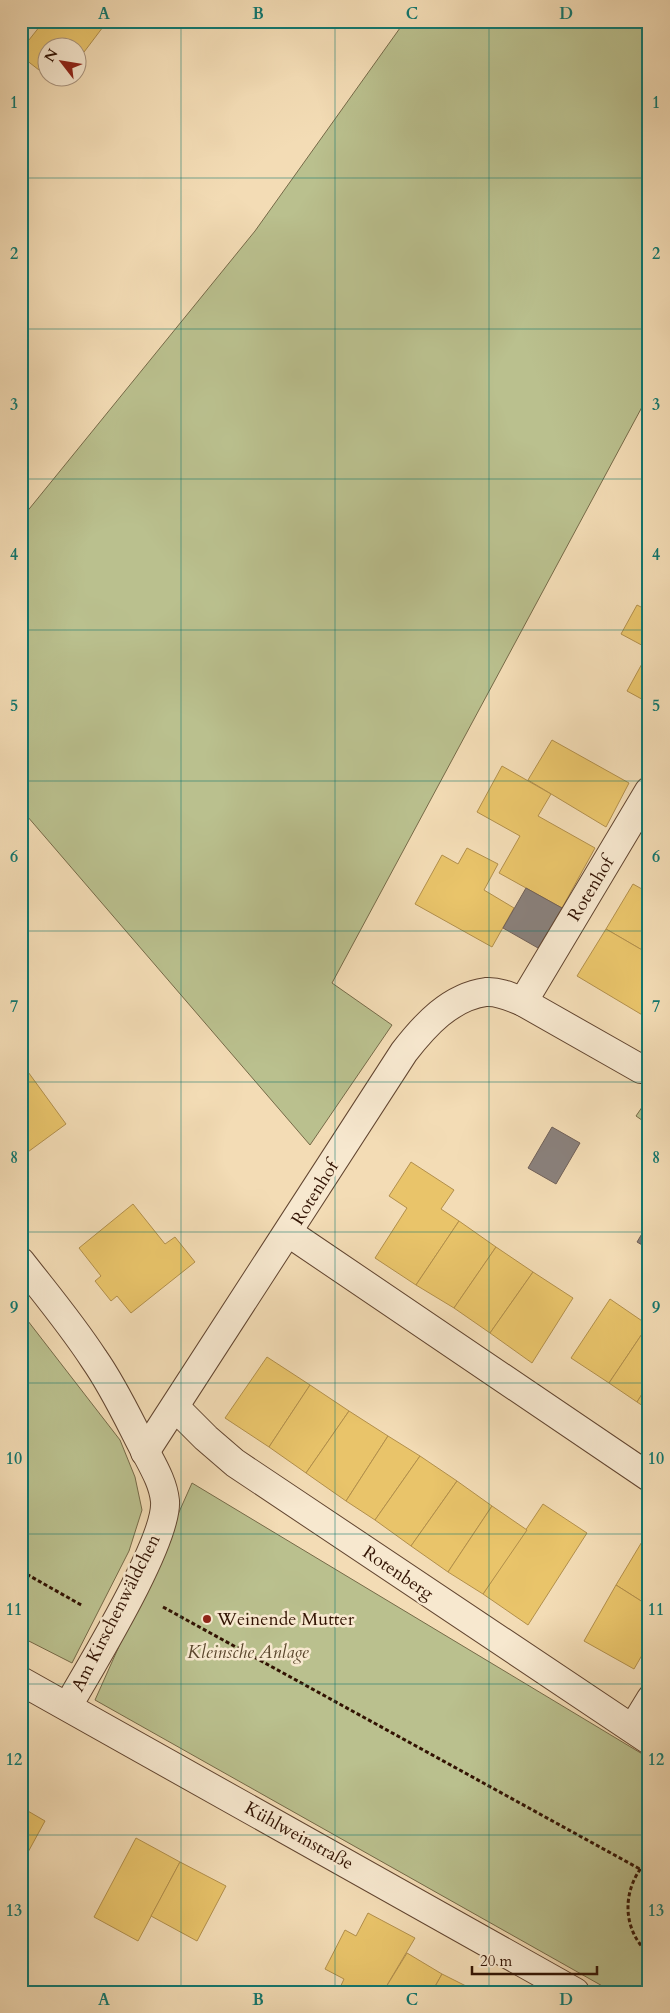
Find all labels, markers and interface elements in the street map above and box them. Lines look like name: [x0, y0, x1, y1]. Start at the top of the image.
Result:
text: A: [98, 3, 110, 25]
text: B: [252, 3, 264, 25]
text: C: [406, 3, 418, 25]
text: D: [559, 3, 573, 25]
north arrow: [38, 38, 88, 88]
text: N: [40, 45, 63, 66]
text: 1: [10, 92, 18, 114]
text: 1: [652, 92, 660, 114]
text: 2: [10, 243, 18, 265]
text: 2: [652, 243, 660, 265]
text: 3: [10, 394, 18, 416]
text: 3: [652, 394, 660, 416]
text: 4: [10, 544, 18, 566]
text: 4: [652, 544, 660, 566]
text: 5: [10, 695, 18, 717]
text: 5: [652, 695, 660, 717]
text: 6: [10, 846, 18, 868]
text: 6: [652, 846, 660, 868]
street label: Rotenhof: [562, 849, 622, 926]
text: 7: [10, 996, 18, 1018]
text: 7: [652, 996, 660, 1018]
text: 8: [10, 1147, 18, 1169]
text: 8: [652, 1147, 660, 1169]
street label: Rotenhof: [285, 1153, 346, 1230]
text: 9: [10, 1297, 18, 1319]
text: 9: [652, 1297, 660, 1319]
text: 10: [6, 1448, 22, 1470]
text: 10: [648, 1448, 664, 1470]
street label: Am Kirschenwäldchen: [65, 1529, 167, 1696]
street label: Rotenberg: [358, 1540, 439, 1606]
text: 11: [6, 1599, 22, 1621]
text: 11: [648, 1599, 664, 1621]
place label: Weinende Mutter: [216, 1607, 355, 1632]
marker: Weinende Mutter: [201, 1613, 213, 1625]
park label: Kleinsche Anlage: [187, 1640, 310, 1665]
text: 12: [6, 1749, 22, 1771]
text: 12: [648, 1749, 664, 1771]
street label: Kühlweinstraße: [240, 1796, 358, 1876]
text: 13: [6, 1900, 22, 1922]
text: 13: [648, 1900, 664, 1922]
scale bar: [472, 1943, 598, 1975]
text: 20 m: [480, 1951, 512, 1971]
text: A: [98, 1989, 110, 2011]
text: B: [252, 1989, 264, 2011]
text: C: [406, 1989, 418, 2011]
text: D: [559, 1989, 573, 2011]

